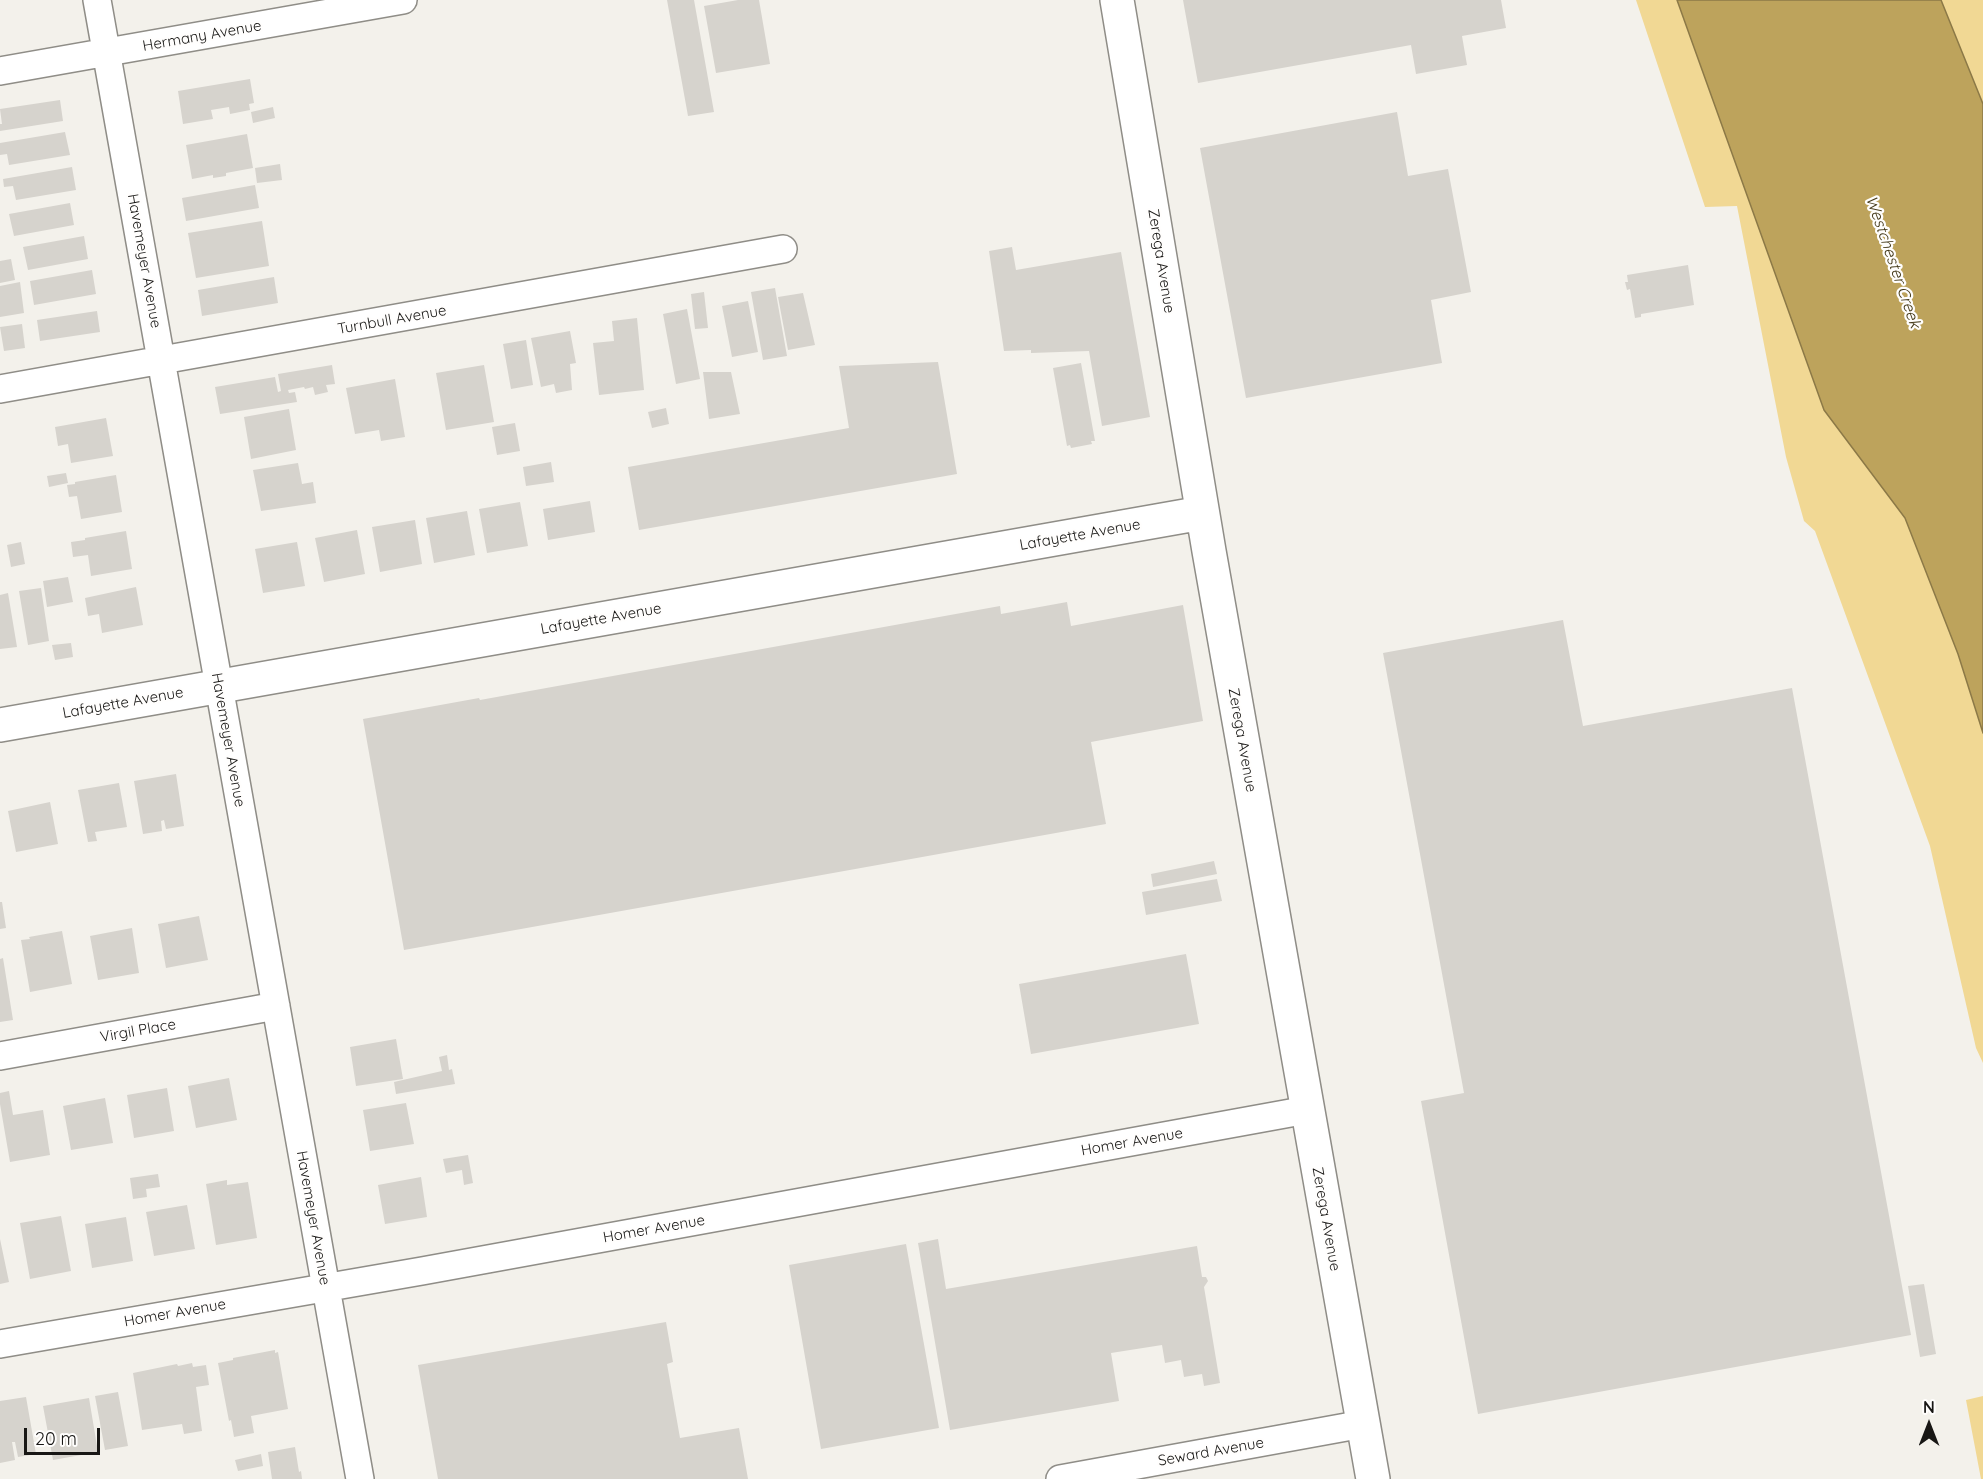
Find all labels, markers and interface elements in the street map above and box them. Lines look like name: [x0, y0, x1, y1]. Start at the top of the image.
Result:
street label: Hermany Avenue: [141, 17, 263, 55]
street label: Havemeyer Avenue: [123, 192, 165, 330]
water label: Westchester Creek: [1861, 193, 1925, 331]
street label: Zerega Avenue: [1144, 207, 1178, 315]
street label: Turnbull Avenue: [336, 302, 448, 338]
street label: Lafayette Avenue: [1018, 516, 1142, 554]
street label: Lafayette Avenue: [539, 600, 663, 638]
street label: Havemeyer Avenue: [207, 671, 249, 809]
street label: Lafayette Avenue: [61, 684, 185, 722]
street label: Zerega Avenue: [1224, 686, 1260, 794]
street label: Virgil Place: [99, 1015, 177, 1047]
street label: Homer Avenue: [1080, 1124, 1184, 1160]
street label: Havemeyer Avenue: [292, 1149, 334, 1287]
street label: Zerega Avenue: [1308, 1165, 1344, 1273]
street label: Homer Avenue: [602, 1211, 706, 1247]
street label: Homer Avenue: [123, 1295, 227, 1331]
north arrow: [1899, 1395, 1959, 1455]
text: N: [1923, 1397, 1935, 1417]
scale bar: [27, 1416, 104, 1454]
text: 20 m: [35, 1427, 77, 1450]
street label: Seward Avenue: [1157, 1434, 1265, 1470]

